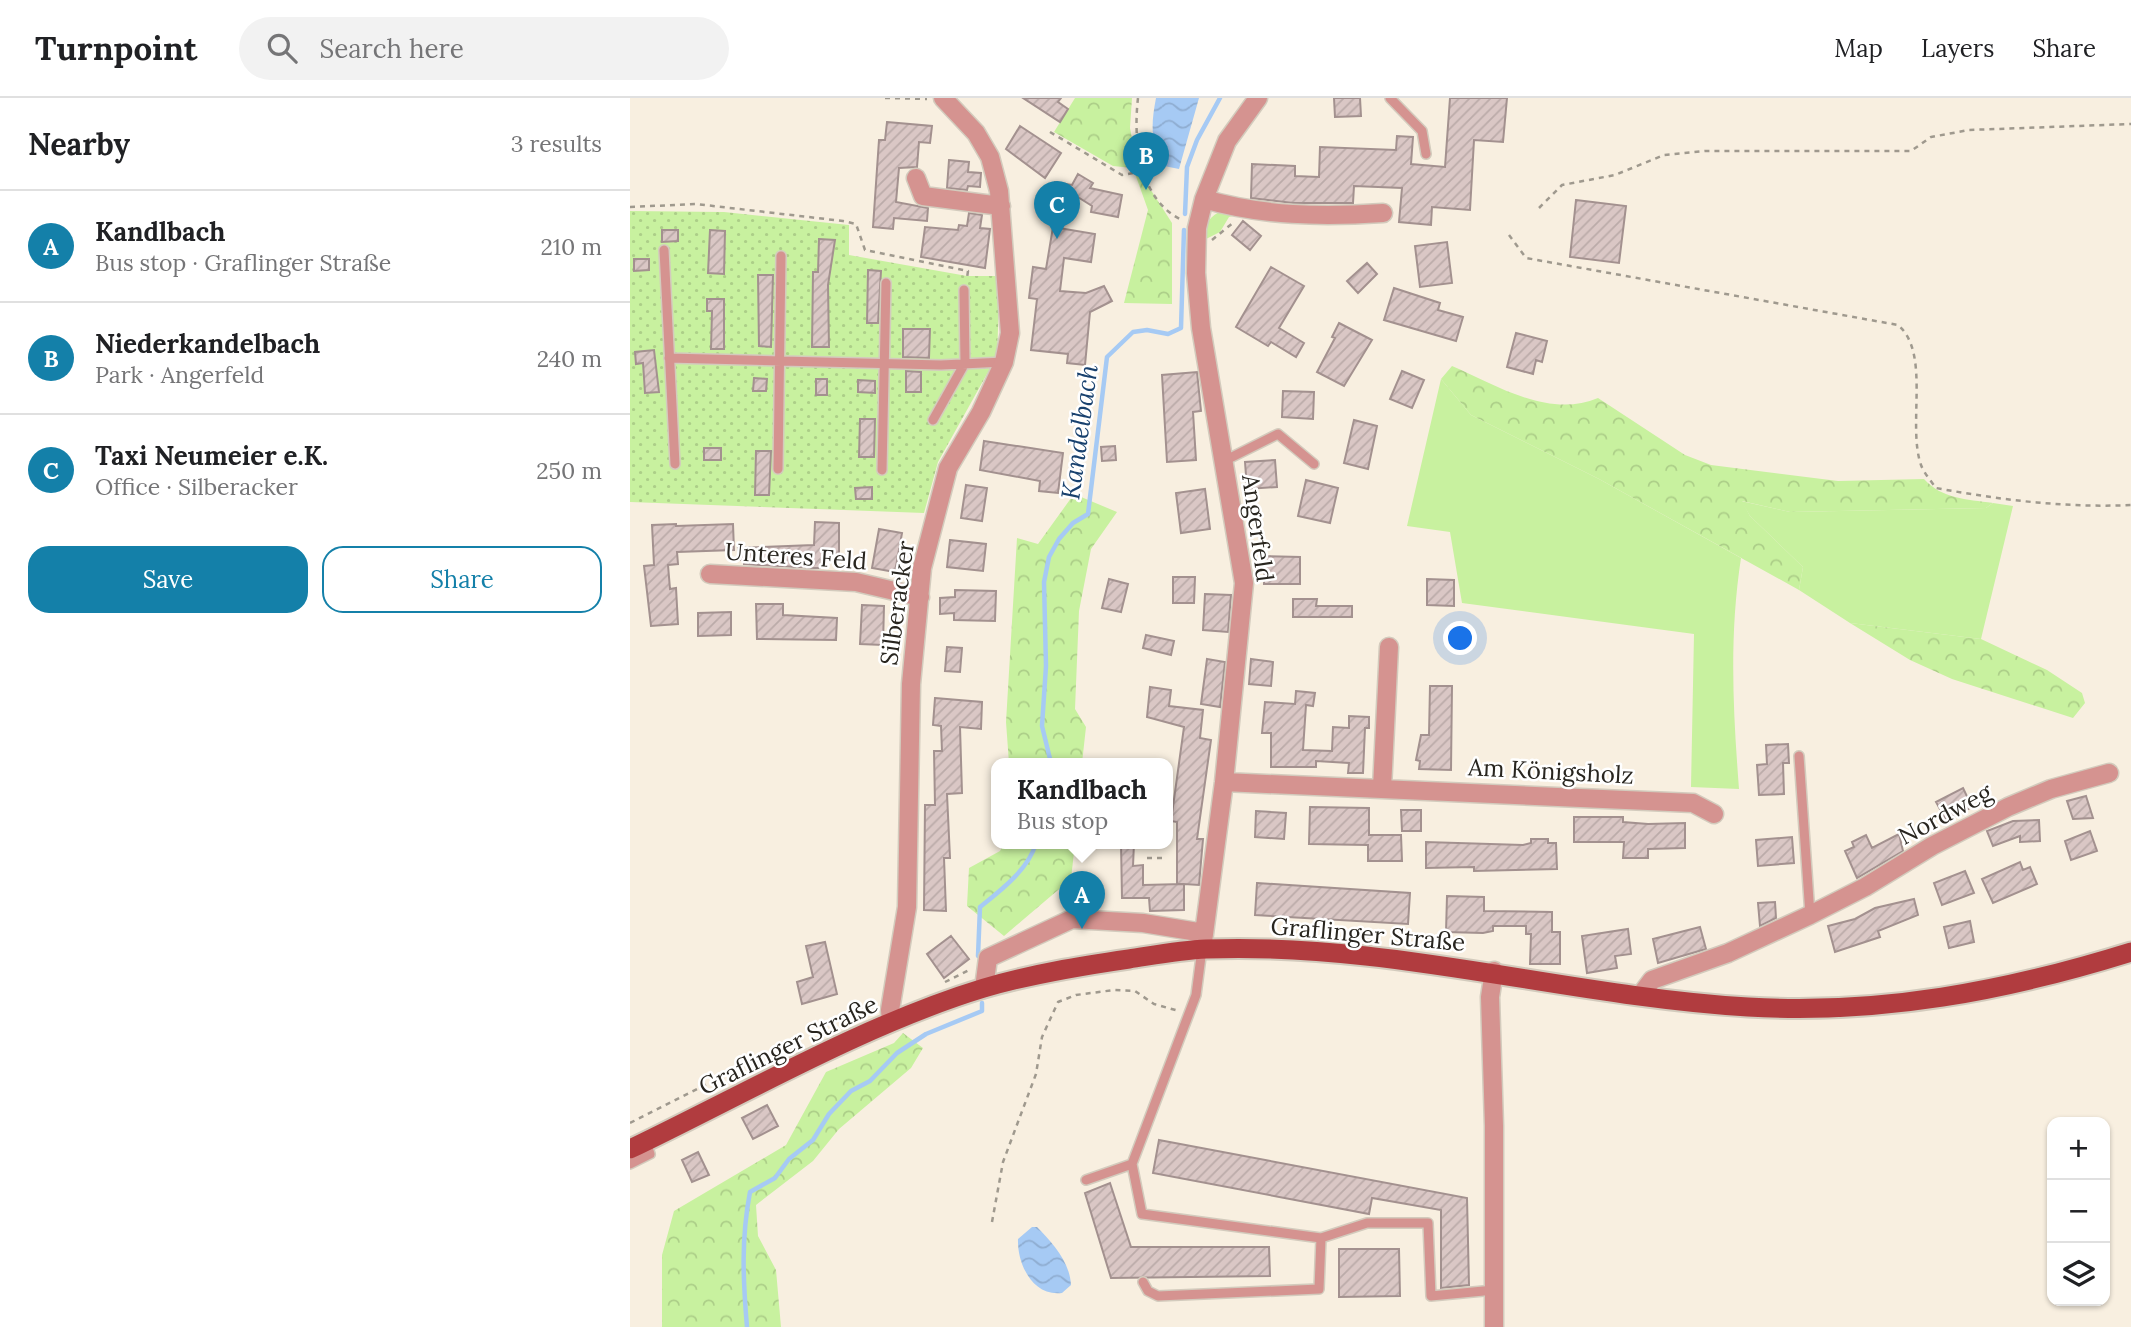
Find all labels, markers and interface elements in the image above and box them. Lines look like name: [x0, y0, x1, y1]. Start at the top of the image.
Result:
search box: [239, 17, 729, 80]
text: Turnpoint: [35, 27, 197, 69]
icon: search: [263, 29, 301, 67]
text: Search here: [319, 32, 464, 65]
text: Map: [1834, 33, 1883, 64]
text: Layers: [1921, 33, 1994, 64]
text: Share: [2032, 33, 2096, 64]
text: Nearby: [28, 125, 130, 163]
text: 3 results: [511, 129, 602, 158]
pin: B: [1123, 132, 1169, 190]
pin: C: [1034, 181, 1080, 239]
text: Kandlbach: [95, 215, 225, 248]
text: A: [43, 232, 59, 261]
text: 210 m: [540, 232, 602, 261]
text: Bus stop · Graflinger Straße: [95, 248, 391, 277]
text: Niederkandelbach: [95, 327, 320, 360]
text: B: [43, 344, 59, 373]
text: 240 m: [537, 344, 602, 373]
text: Park · Angerfeld: [95, 360, 264, 389]
water label: Kandelbach: [1053, 362, 1105, 502]
text: Taxi Neumeier e.K.: [95, 439, 328, 472]
text: C: [43, 456, 59, 485]
text: 250 m: [536, 456, 602, 485]
street label: Angerfeld: [1235, 471, 1281, 584]
text: Office · Silberacker: [95, 472, 298, 501]
street label: Unteres Feld: [724, 536, 868, 576]
street label: Silberacker: [873, 538, 921, 667]
button: Save: [28, 546, 308, 613]
button: Share: [322, 546, 602, 613]
your location: [1443, 621, 1477, 655]
street label: Am Königsholz: [1466, 751, 1635, 791]
popup: [991, 758, 1173, 849]
text: Kandlbach: [1017, 773, 1147, 806]
street label: Nordweg: [1893, 776, 1998, 852]
text: Bus stop: [1017, 806, 1108, 835]
pin: A: [1059, 871, 1105, 929]
street label: Graflinger Straße: [1269, 910, 1467, 958]
street label: Graflinger Straße: [694, 988, 882, 1102]
map controls: [2047, 1117, 2110, 1306]
button: +: [2047, 1117, 2110, 1180]
button: −: [2047, 1180, 2110, 1243]
button: layers: [2047, 1243, 2110, 1306]

